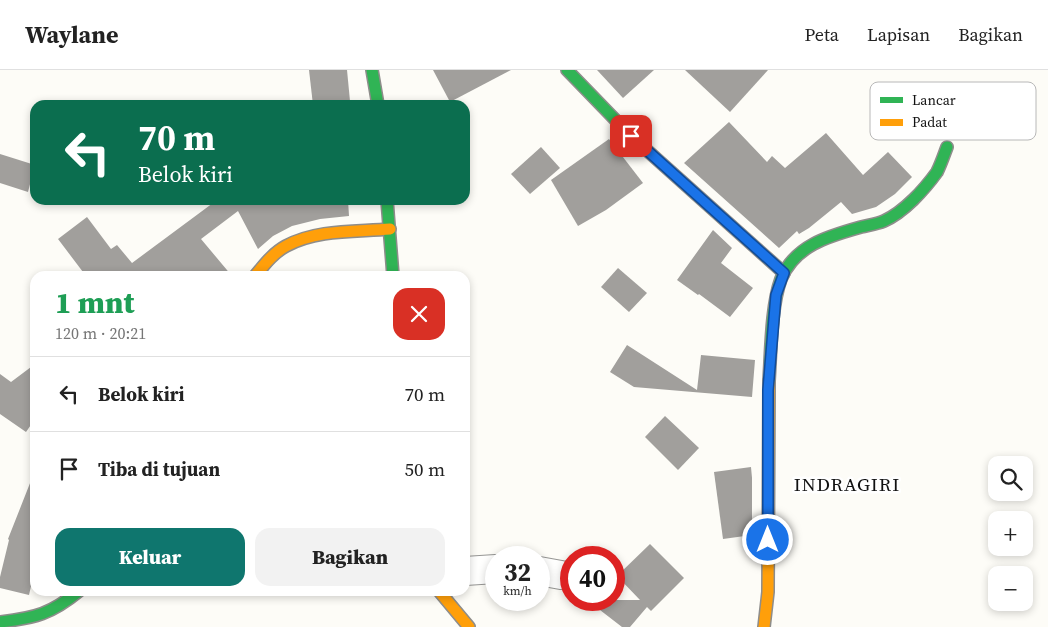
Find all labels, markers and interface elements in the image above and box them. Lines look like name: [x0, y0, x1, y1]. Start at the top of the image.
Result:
text: Waylane: [25, 18, 119, 51]
text: Peta: [805, 22, 839, 47]
text: Lapisan: [867, 22, 930, 47]
text: Bagikan: [958, 22, 1023, 47]
legend: [870, 82, 1036, 140]
text: Lancar: [912, 90, 956, 110]
text: Padat: [912, 112, 947, 132]
text: 70 m: [138, 114, 215, 162]
pin: [610, 115, 652, 157]
icon: left: [55, 120, 120, 185]
icon: arrive: [617, 122, 645, 150]
text: Belok kiri: [138, 159, 233, 189]
text: 1 mnt: [55, 282, 134, 323]
button: close: [393, 288, 445, 340]
text: 120 m · 20:21: [55, 322, 146, 344]
icon: left: [55, 380, 83, 408]
text: Belok kiri: [98, 381, 185, 407]
text: 70 m: [404, 381, 445, 407]
icon: arrive: [55, 455, 83, 483]
text: Tiba di tujuan: [98, 456, 220, 482]
text: 50 m: [404, 456, 445, 482]
map controls: [988, 456, 1033, 611]
button: search: [988, 456, 1033, 501]
district label: INDRAGIRI: [794, 471, 900, 497]
button: +: [988, 511, 1033, 556]
position arrow: [741, 513, 793, 565]
button: Keluar: [55, 528, 245, 586]
button: Bagikan: [255, 528, 445, 586]
speed limit sign: 40: [560, 546, 625, 611]
text: 32: [504, 555, 531, 589]
button: −: [988, 566, 1033, 611]
text: km/h: [503, 583, 532, 599]

